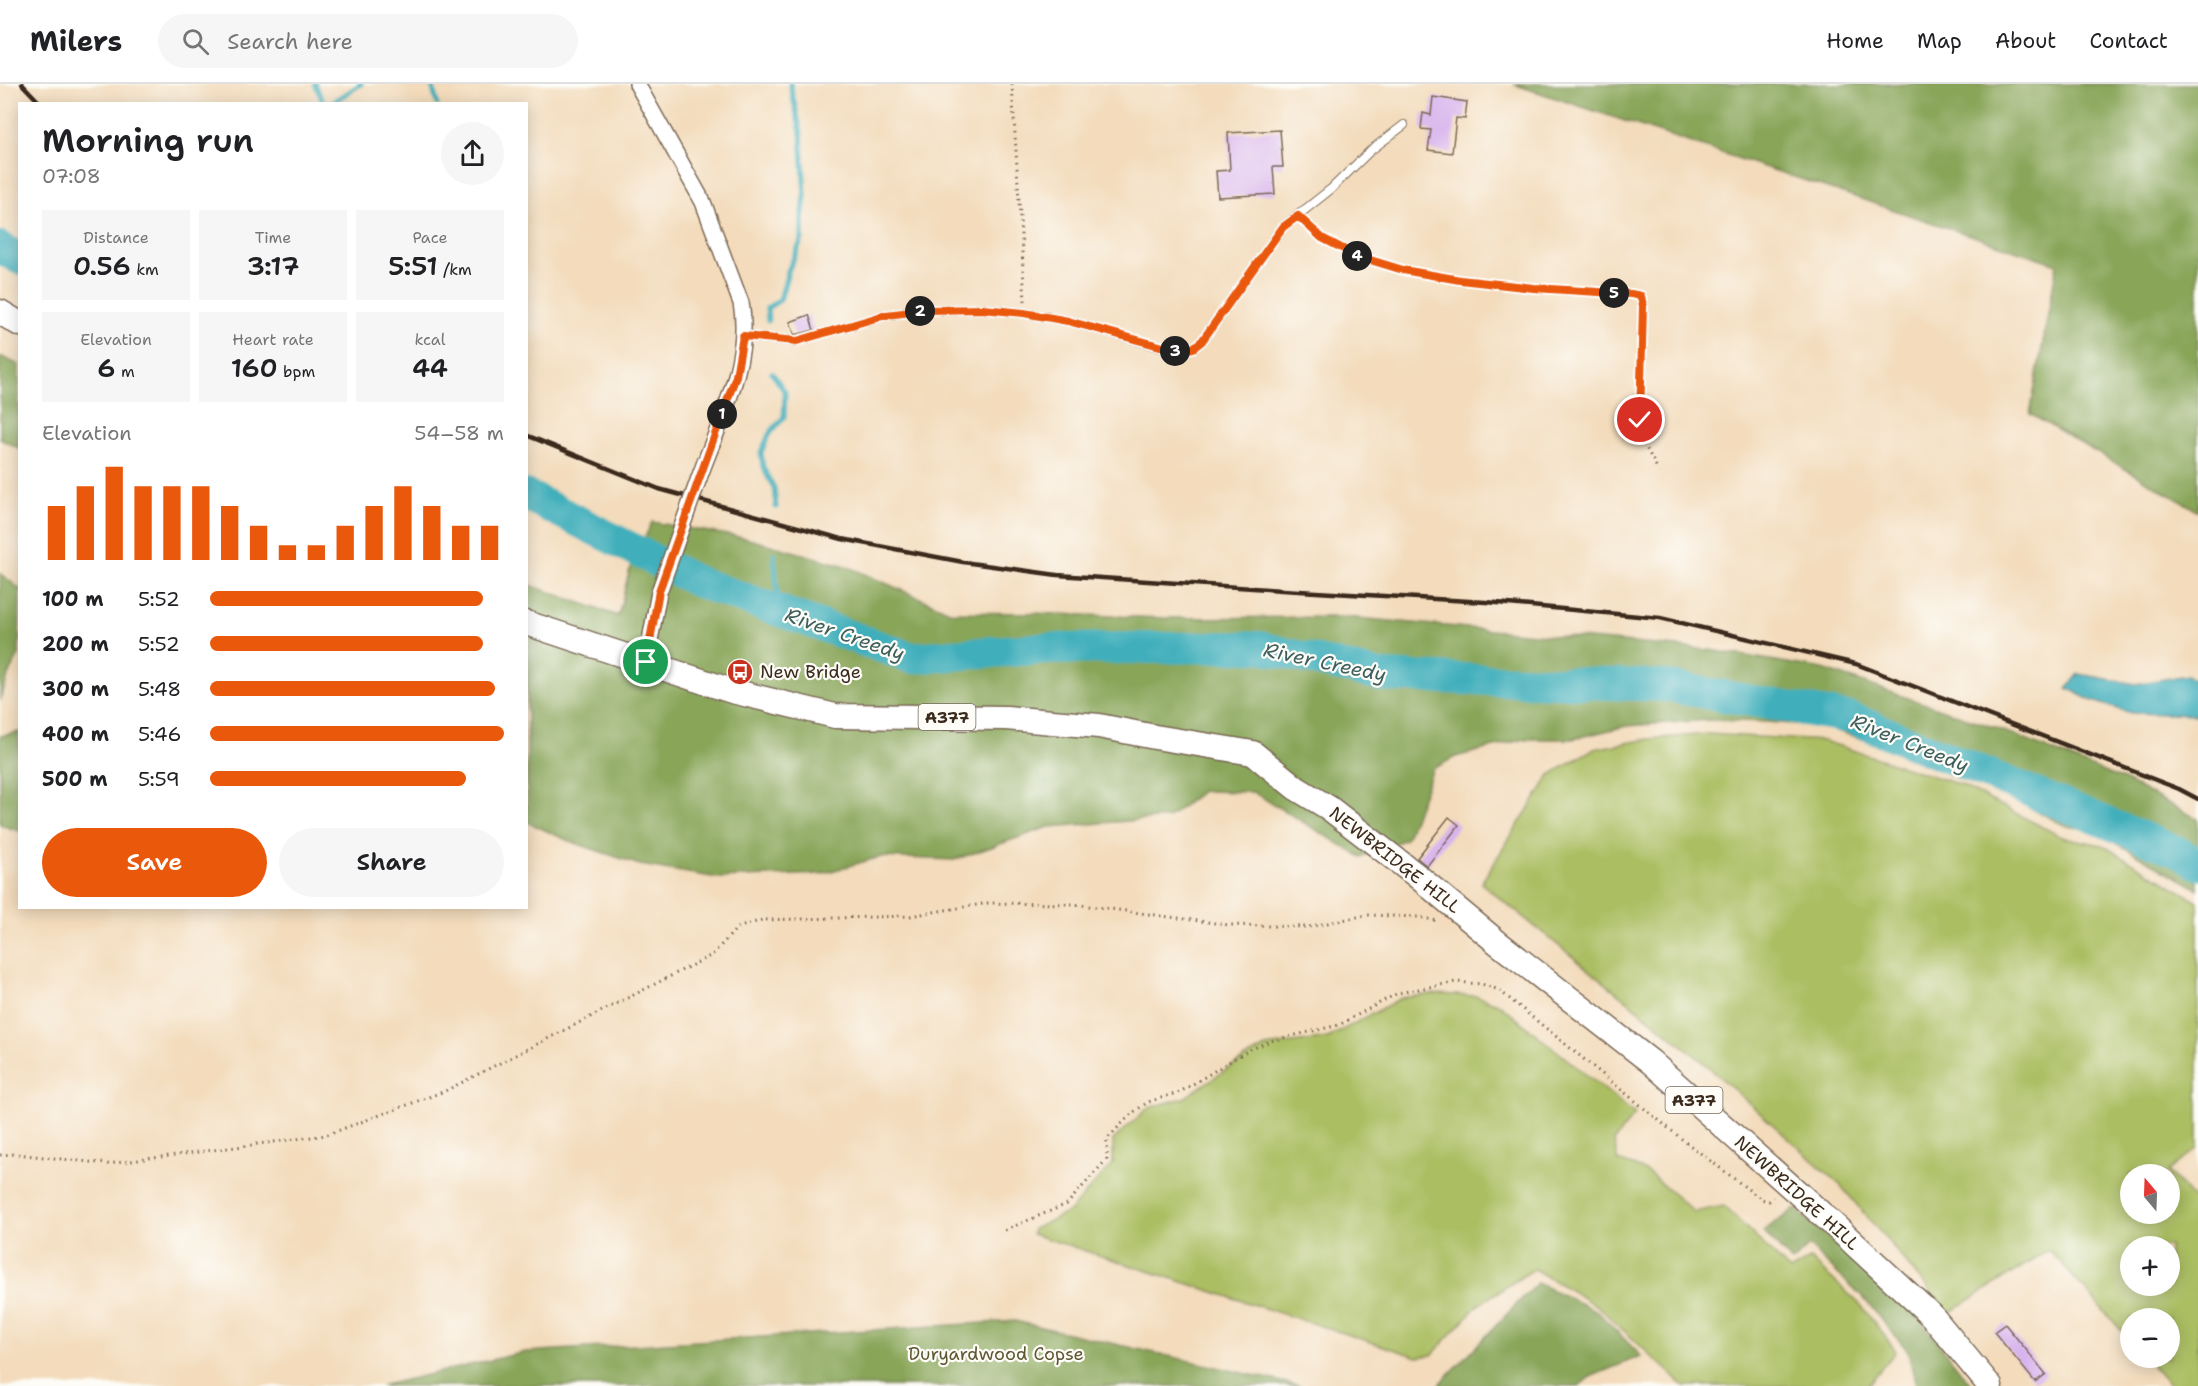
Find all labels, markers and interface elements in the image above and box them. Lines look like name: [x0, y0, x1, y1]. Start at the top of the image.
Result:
search box: [158, 14, 578, 68]
text: Milers: [30, 22, 122, 60]
icon: search: [179, 25, 212, 58]
text: Search here: [227, 27, 353, 56]
text: Home: [1826, 27, 1884, 55]
text: Map: [1917, 27, 1962, 55]
text: About: [1995, 27, 2056, 55]
text: Contact: [2089, 27, 2168, 55]
text: Morning run: [42, 118, 254, 163]
button: share: [441, 122, 504, 185]
text: 07:08: [42, 163, 101, 189]
text: Distance: [83, 227, 149, 248]
text: Time: [255, 227, 291, 248]
text: Pace: [412, 227, 448, 248]
pin: 4: [1342, 241, 1372, 271]
text: 4: [1351, 245, 1363, 266]
text: 0.56: [73, 248, 131, 283]
text: 3:17: [247, 248, 299, 283]
text: 5:51: [388, 248, 438, 283]
text: km: [131, 259, 159, 280]
text: /km: [438, 259, 472, 280]
pin: 5: [1599, 278, 1629, 308]
text: 5: [1609, 282, 1619, 303]
pin: 2: [905, 296, 935, 326]
text: 2: [914, 300, 926, 321]
text: Elevation: [80, 329, 152, 350]
text: Heart rate: [232, 329, 314, 350]
text: kcal: [414, 329, 446, 350]
pin: 3: [1160, 336, 1190, 366]
text: 3: [1169, 340, 1181, 361]
text: 6: [97, 350, 115, 385]
text: 160: [231, 350, 278, 385]
text: 44: [412, 350, 448, 385]
text: m: [115, 361, 135, 382]
text: bpm: [278, 361, 315, 382]
pin: [1614, 394, 1665, 445]
pin: 1: [707, 399, 737, 429]
text: 1: [718, 403, 726, 424]
icon: check: [1623, 403, 1656, 436]
text: Elevation: [42, 420, 132, 446]
text: 54–58 m: [414, 420, 504, 446]
text: 100 m: [42, 586, 104, 612]
text: 5:52: [138, 586, 180, 612]
water label: River Creedy: [782, 601, 908, 667]
text: 200 m: [42, 631, 109, 657]
text: 5:52: [138, 631, 180, 657]
pin: [620, 636, 671, 687]
water label: River Creedy: [1261, 636, 1389, 688]
icon: arrive: [629, 645, 662, 678]
bus stop icon: New Bridge: [725, 657, 755, 687]
place label: New Bridge: [760, 660, 861, 684]
text: 300 m: [42, 676, 109, 702]
text: 5:48: [138, 676, 181, 702]
road number: A377: [918, 704, 976, 730]
water label: River Creedy: [1847, 708, 1973, 778]
text: 400 m: [42, 721, 109, 747]
text: 5:46: [138, 721, 181, 747]
text: 500 m: [42, 766, 108, 792]
text: 5:59: [138, 766, 180, 792]
street label: NEWBRIDGE HILL: [1324, 801, 1466, 919]
button: Save: [42, 828, 267, 897]
button: Share: [279, 828, 504, 897]
road number: A377: [1666, 1087, 1722, 1113]
street label: NEWBRIDGE HILL: [1729, 1130, 1865, 1256]
north arrow: [2120, 1164, 2180, 1224]
map controls: [2120, 1164, 2180, 1368]
button: +: [2120, 1236, 2180, 1296]
button: −: [2120, 1308, 2180, 1368]
park label: Duryardwood Copse: [908, 1342, 1084, 1366]

